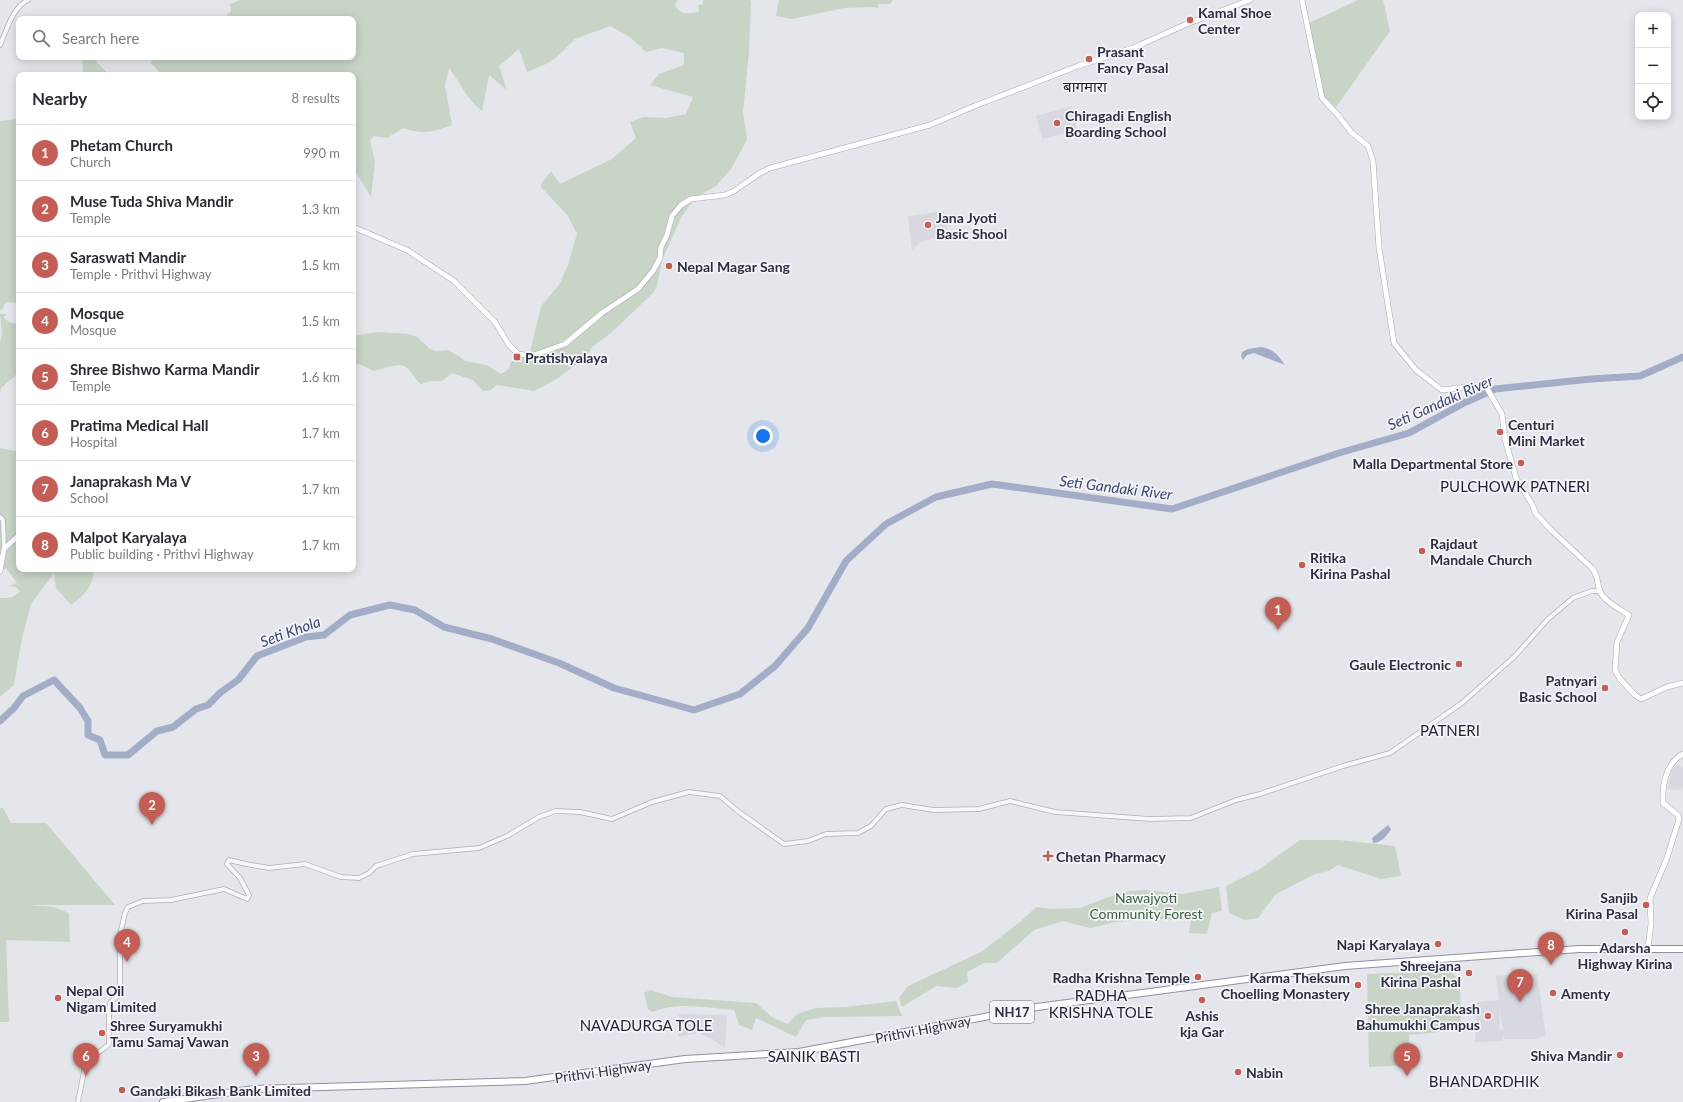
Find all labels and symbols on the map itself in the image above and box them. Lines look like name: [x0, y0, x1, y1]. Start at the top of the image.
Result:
place label: Kamal Shoe Center: [1198, 4, 1272, 37]
marker: Kamal Shoe Center: [1185, 15, 1195, 25]
place label: Prasant Fancy Pasal: [1097, 43, 1168, 76]
marker: Prasant Fancy Pasal: [1084, 54, 1094, 64]
district label: बागमारा: [1063, 77, 1108, 95]
place label: Chiragadi English Boarding School: [1065, 107, 1172, 140]
marker: Chiragadi English Boarding School: [1052, 118, 1062, 128]
place label: Jana Jyoti Basic Shool: [936, 209, 1007, 242]
marker: Jana Jyoti Basic Shool: [923, 220, 933, 230]
place label: Nepal Magar Sang: [677, 258, 791, 275]
marker: Nepal Magar Sang: [664, 261, 674, 271]
place label: Pratishyalaya: [525, 349, 608, 366]
marker: Pratishyalaya: [512, 352, 522, 362]
water label: Seti Gandaki River: [1384, 370, 1496, 433]
place label: Centuri Mini Market: [1508, 416, 1585, 449]
your location: [753, 426, 773, 446]
marker: Centuri Mini Market: [1495, 427, 1505, 437]
place label: Malla Departmental Store: [1353, 455, 1514, 472]
marker: Malla Departmental Store: [1516, 458, 1526, 468]
water label: Seti Gandaki River: [1059, 471, 1174, 503]
district label: PULCHOWK PATNERI: [1440, 477, 1590, 495]
place label: Rajdaut Mandale Church: [1430, 535, 1532, 568]
marker: Rajdaut Mandale Church: [1417, 546, 1427, 556]
place label: Ritika Kirina Pashal: [1310, 549, 1391, 582]
marker: Ritika Kirina Pashal: [1297, 560, 1307, 570]
pin: 1: [1265, 597, 1291, 630]
water label: Seti Khola: [257, 612, 323, 650]
place label: Gaule Electronic: [1349, 656, 1451, 673]
marker: Gaule Electronic: [1454, 659, 1464, 669]
place label: Patnyari Basic School: [1519, 672, 1597, 705]
marker: Patnyari Basic School: [1600, 683, 1610, 693]
district label: PATNERI: [1420, 721, 1480, 739]
pin: 2: [139, 792, 165, 825]
place label: Chetan Pharmacy: [1056, 848, 1167, 865]
marker: Chetan Pharmacy: [1043, 851, 1053, 861]
park label: Nawajyoti Community Forest: [1089, 889, 1203, 922]
place label: Sanjib Kirina Pasal: [1565, 889, 1638, 922]
marker: Sanjib Kirina Pasal: [1641, 900, 1651, 910]
marker: Adarsha Highway Kirina: [1620, 927, 1630, 937]
pin: 4: [114, 929, 140, 962]
pin: 8: [1538, 932, 1564, 965]
place label: Napi Karyalaya: [1336, 936, 1430, 953]
marker: Napi Karyalaya: [1433, 939, 1443, 949]
place label: Adarsha Highway Kirina: [1578, 939, 1672, 972]
place label: Shreejana Kirina Pashal: [1380, 957, 1461, 990]
marker: Shreejana Kirina Pashal: [1464, 968, 1474, 978]
place label: Radha Krishna Temple: [1052, 969, 1191, 986]
place label: Karma Theksum Choelling Monastery: [1221, 969, 1351, 1002]
pin: 7: [1507, 969, 1533, 1002]
marker: Radha Krishna Temple: [1193, 972, 1203, 982]
marker: Karma Theksum Choelling Monastery: [1353, 980, 1363, 990]
place label: Nepal Oil Nigam Limited: [66, 982, 157, 1015]
place label: Amenty: [1560, 985, 1611, 1002]
district label: RADHA KRISHNA TOLE: [1049, 986, 1153, 1021]
marker: Amenty: [1548, 988, 1558, 998]
marker: Nepal Oil Nigam Limited: [53, 993, 63, 1003]
marker: Ashis kja Gar: [1197, 995, 1207, 1005]
place label: Shree Janaprakash Bahumukhi Campus: [1356, 1000, 1480, 1033]
road number: NH17: [990, 1001, 1034, 1023]
place label: Ashis kja Gar: [1180, 1007, 1225, 1040]
street label: Prithvi Highway: [874, 1011, 973, 1047]
marker: Shree Janaprakash Bahumukhi Campus: [1483, 1011, 1493, 1021]
district label: NAVADURGA TOLE: [580, 1016, 712, 1034]
place label: Shree Suryamukhi Tamu Samaj Vawan: [110, 1017, 229, 1050]
marker: Shree Suryamukhi Tamu Samaj Vawan: [97, 1028, 107, 1038]
pin: 6: [73, 1043, 99, 1076]
pin: 3: [243, 1043, 269, 1076]
pin: 5: [1394, 1043, 1420, 1076]
district label: SAINIK BASTI: [768, 1047, 860, 1065]
place label: Shiva Mandir: [1530, 1047, 1613, 1064]
marker: Shiva Mandir: [1615, 1050, 1625, 1060]
street label: Prithvi Highway: [554, 1056, 653, 1086]
place label: Nabin: [1246, 1064, 1283, 1081]
marker: Nabin: [1233, 1067, 1243, 1077]
district label: BHANDARDHIK: [1429, 1072, 1539, 1090]
place label: Gandaki Bikash Bank Limited: [130, 1082, 311, 1099]
marker: Gandaki Bikash Bank Limited: [117, 1085, 127, 1095]

